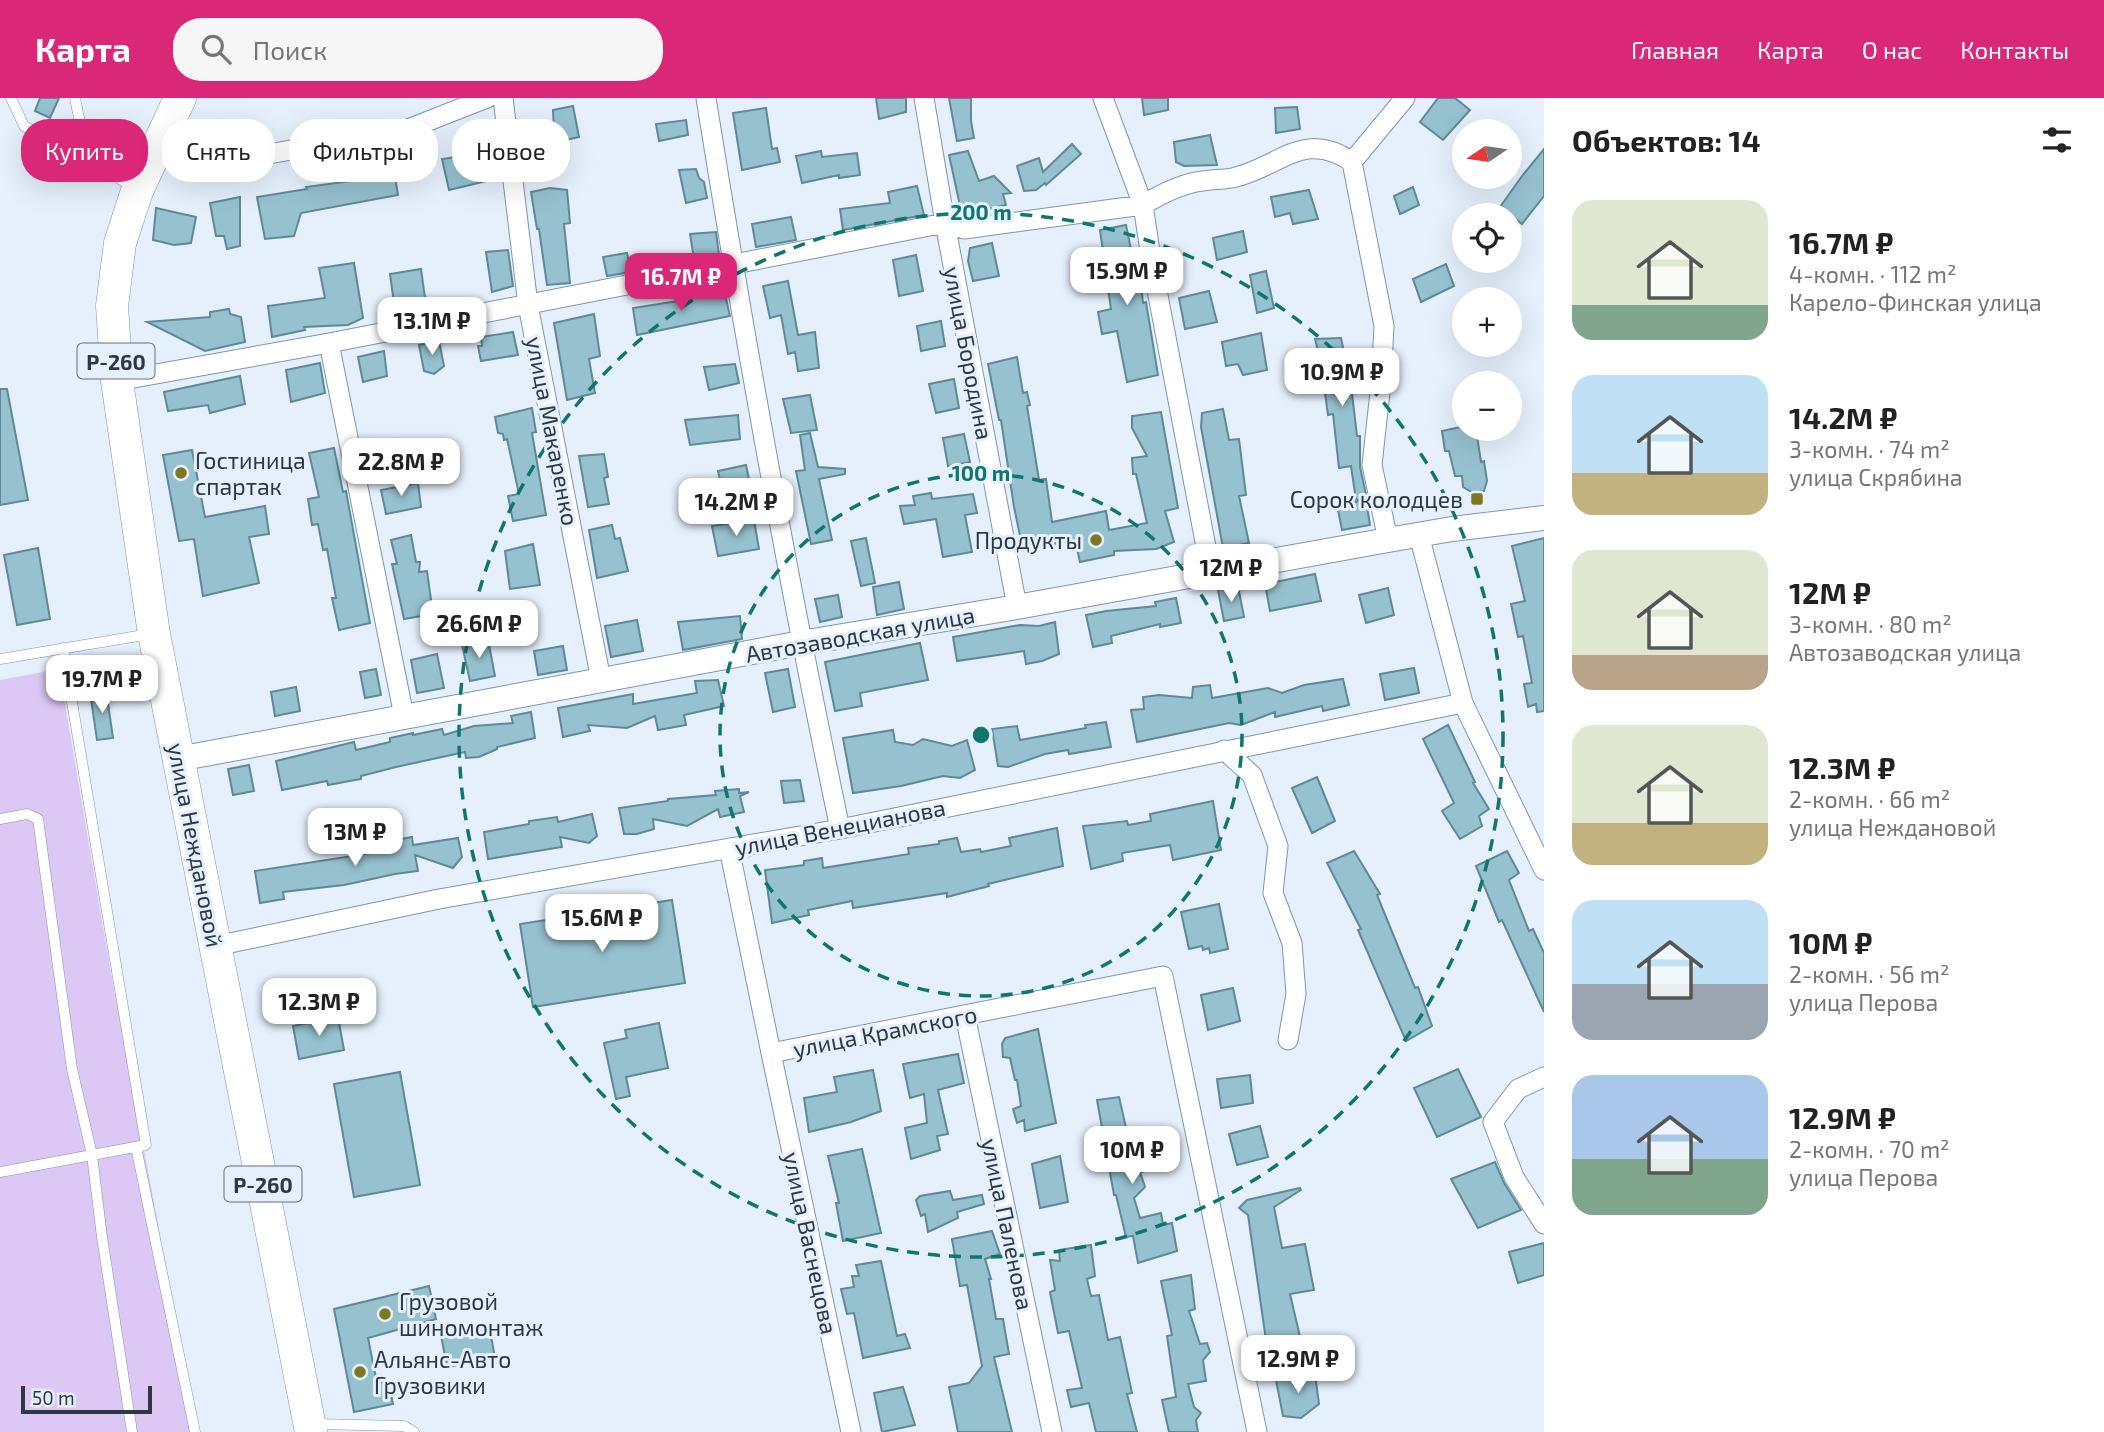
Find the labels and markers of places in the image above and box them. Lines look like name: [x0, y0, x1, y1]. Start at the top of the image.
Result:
pin: 15.9M ₽: [1062, 248, 1192, 307]
pin: 16.7M ₽: [616, 254, 746, 313]
pin: 13.1M ₽: [367, 298, 497, 357]
pin: 10.9M ₽: [1277, 348, 1407, 408]
pin: 22.8M ₽: [336, 438, 466, 498]
place label: Гостиница спартак: [195, 446, 306, 500]
marker: Гостиница спартак: [173, 465, 189, 481]
pin: 14.2M ₽: [671, 478, 801, 538]
place label: Сорок колодцев: [1290, 485, 1463, 513]
marker: Сорок колодцев: [1469, 491, 1485, 507]
place label: Продукты: [975, 526, 1082, 555]
marker: Продукты: [1088, 532, 1104, 548]
pin: 12M ₽: [1182, 545, 1280, 604]
pin: 26.6M ₽: [414, 601, 544, 660]
pin: 19.7M ₽: [37, 656, 167, 715]
centre of rings: [969, 723, 993, 747]
pin: 13M ₽: [306, 808, 404, 868]
pin: 15.6M ₽: [537, 894, 667, 954]
pin: 12.3M ₽: [254, 978, 384, 1038]
pin: 10M ₽: [1083, 1126, 1181, 1186]
place label: Грузовой шиномонтаж: [399, 1287, 543, 1341]
marker: Грузовой шиномонтаж: [377, 1306, 393, 1322]
pin: 12.9M ₽: [1233, 1336, 1363, 1395]
place label: Альянс-Авто Грузовики: [374, 1345, 511, 1400]
marker: Альянс-Авто Грузовики: [352, 1364, 368, 1380]

